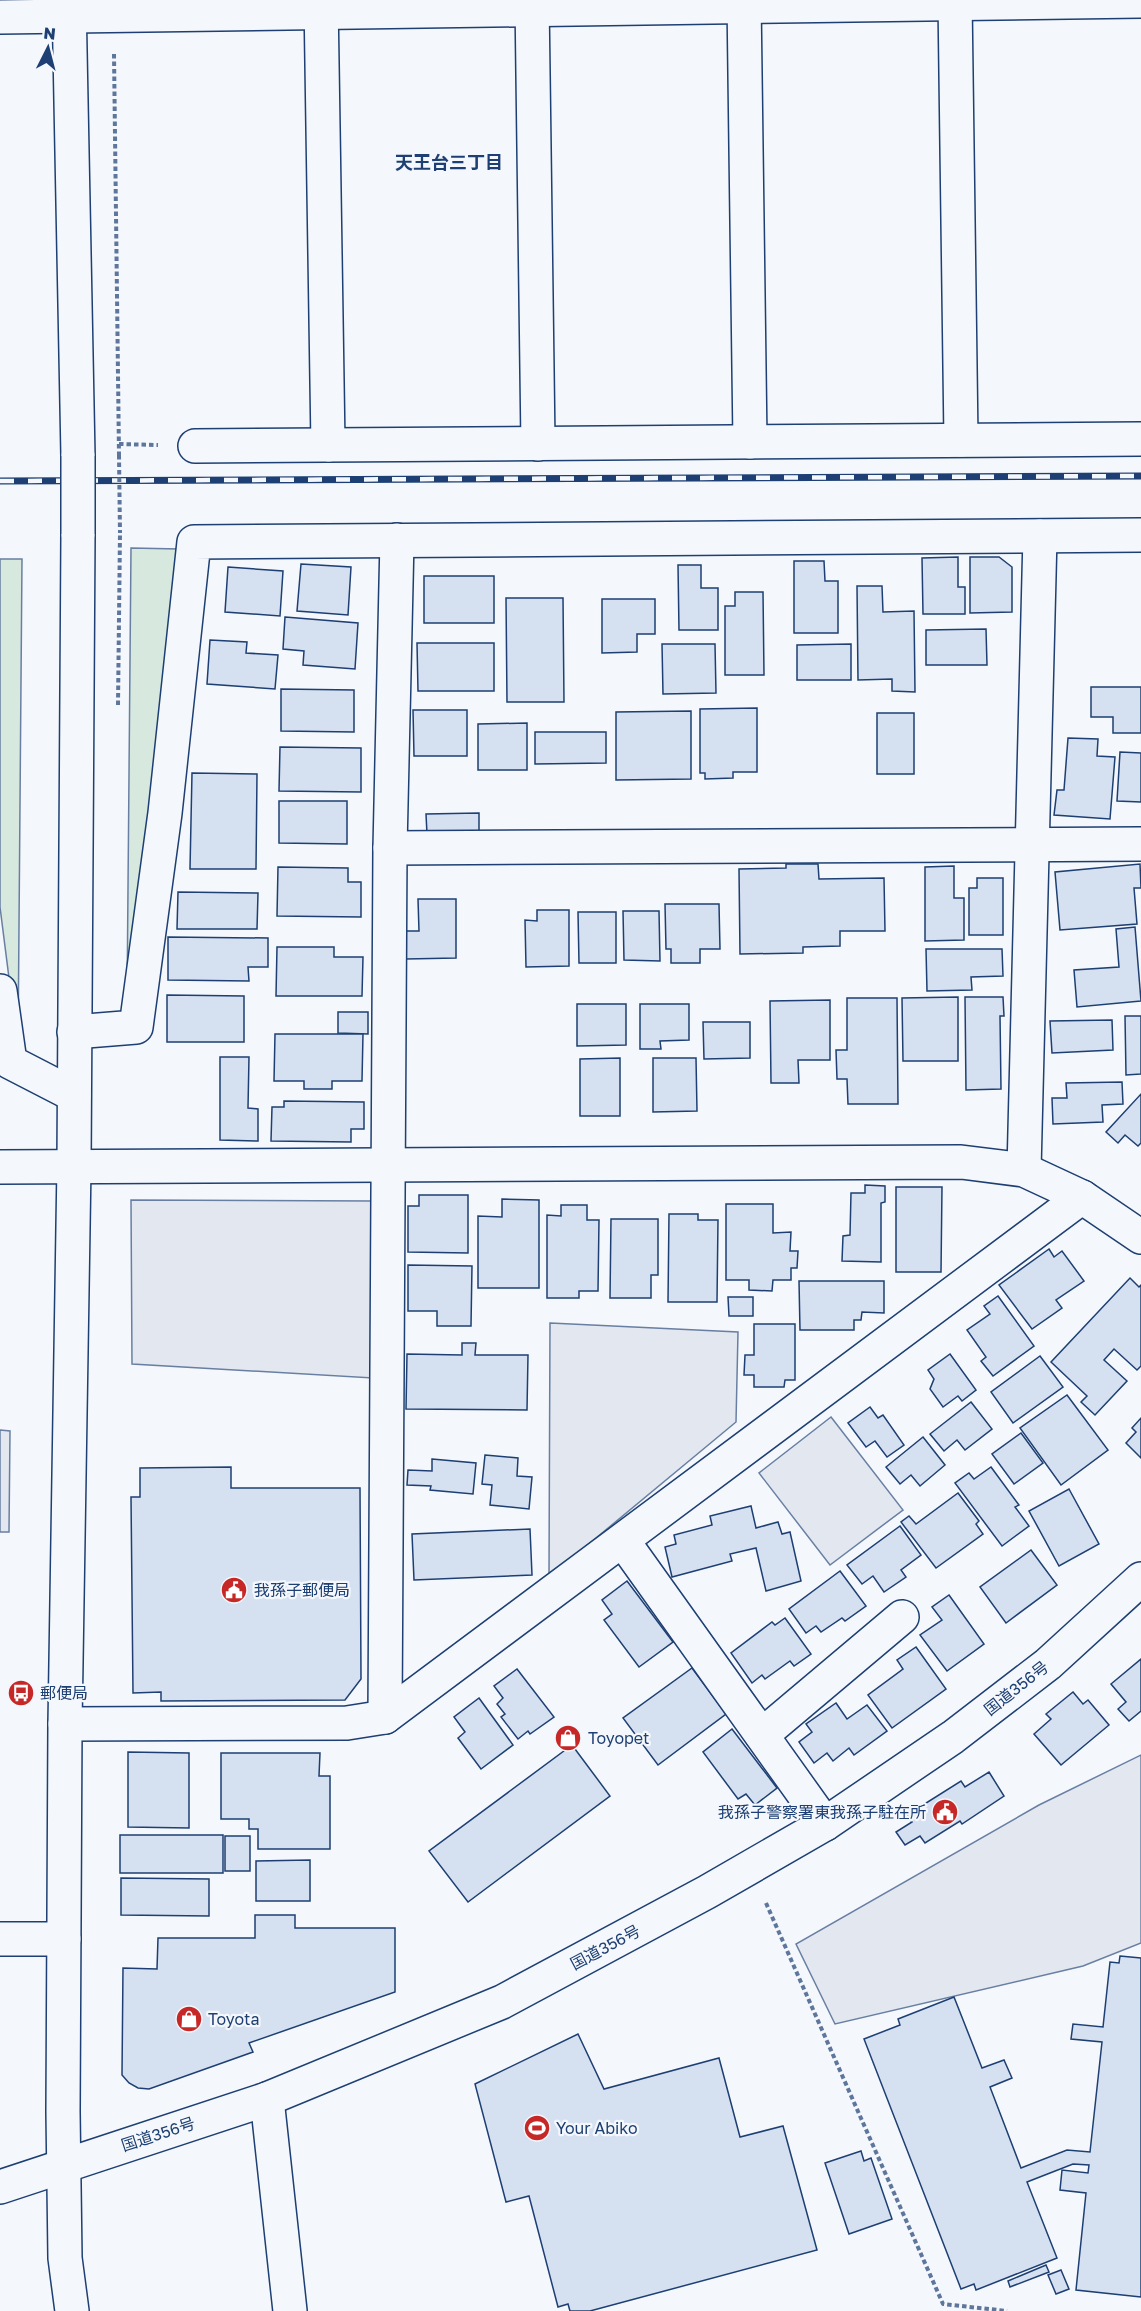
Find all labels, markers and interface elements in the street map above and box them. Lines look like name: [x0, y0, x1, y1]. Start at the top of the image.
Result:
north arrow: [18, 18, 78, 78]
text: N: [42, 23, 57, 44]
district label: 天王台三丁目: [395, 151, 503, 173]
public building icon: 我孫子郵便局: [219, 1575, 249, 1605]
place label: 我孫子郵便局: [254, 1580, 350, 1600]
street label: 国道356号: [980, 1657, 1052, 1719]
bus stop icon: 郵便局: [6, 1678, 36, 1708]
place label: 郵便局: [40, 1683, 88, 1703]
shop icon: Toyopet: [553, 1723, 583, 1753]
place label: Toyopet: [588, 1728, 650, 1748]
public building icon: 我孫子警察署東我孫子駐在所: [930, 1797, 960, 1827]
place label: 我孫子警察署東我孫子駐在所: [718, 1802, 926, 1822]
street label: 国道356号: [567, 1920, 643, 1974]
shop icon: Toyota: [174, 2004, 204, 2034]
place label: Toyota: [208, 2009, 259, 2029]
street label: 国道356号: [119, 2113, 197, 2155]
sports icon: Your Abiko: [522, 2113, 552, 2143]
place label: Your Abiko: [556, 2118, 638, 2138]

